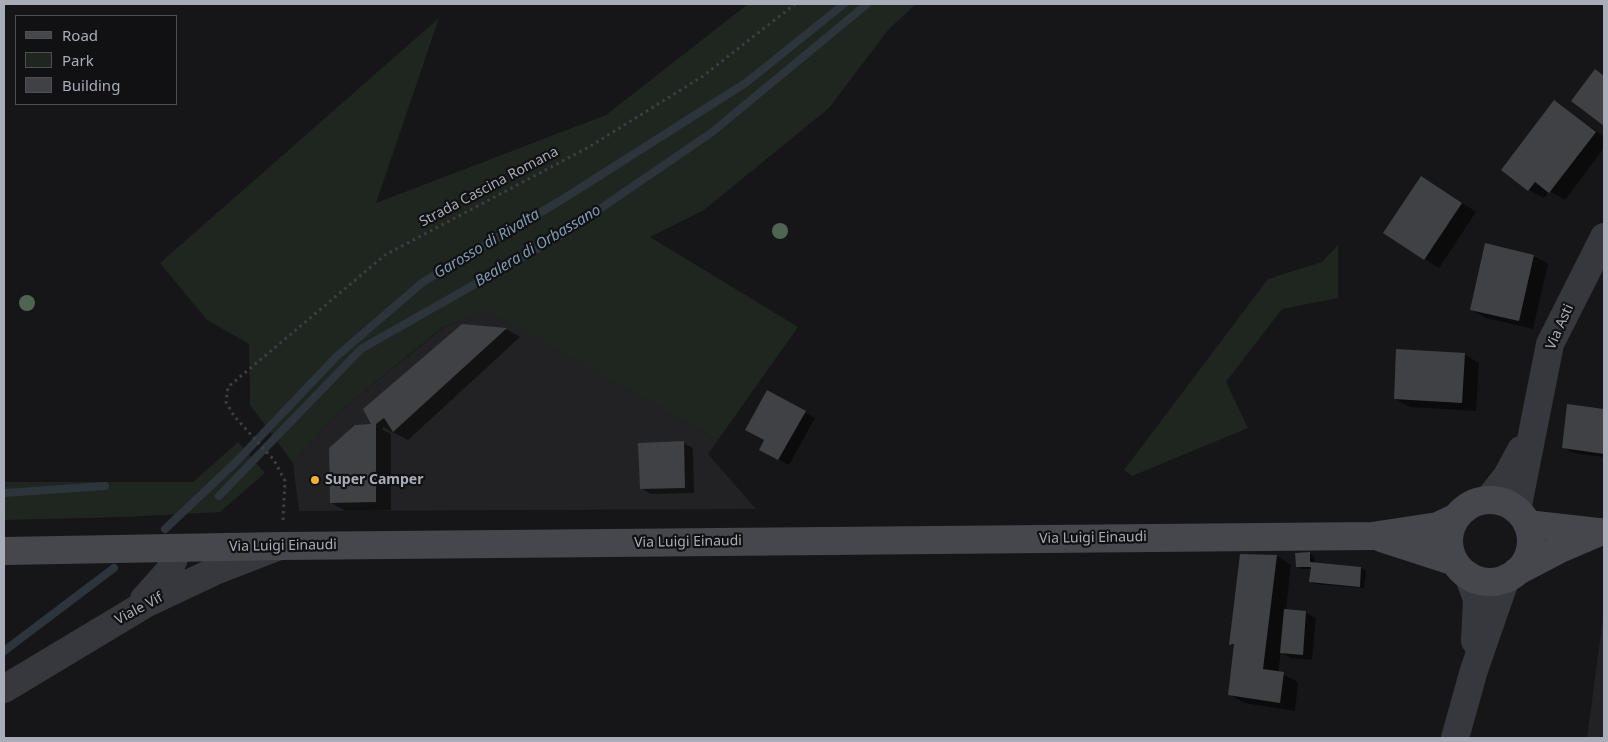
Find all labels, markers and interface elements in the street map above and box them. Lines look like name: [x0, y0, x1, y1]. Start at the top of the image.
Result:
legend: [15, 15, 178, 105]
text: Road: [62, 25, 98, 45]
text: Park: [62, 50, 94, 70]
text: Building: [62, 75, 120, 95]
street label: Strada Cascina Romana: [417, 143, 561, 231]
water label: Bealera di Orbassano: [472, 201, 604, 291]
water label: Garosso di Rivalta: [431, 205, 543, 283]
street label: Via Asti: [1543, 302, 1577, 352]
place label: Super Camper: [325, 472, 423, 488]
marker: Super Camper: [309, 474, 321, 486]
street label: Via Luigi Einaudi: [1039, 529, 1147, 547]
street label: Via Luigi Einaudi: [634, 533, 742, 551]
street label: Via Luigi Einaudi: [229, 537, 337, 555]
street label: Viale Vif: [112, 589, 166, 629]

